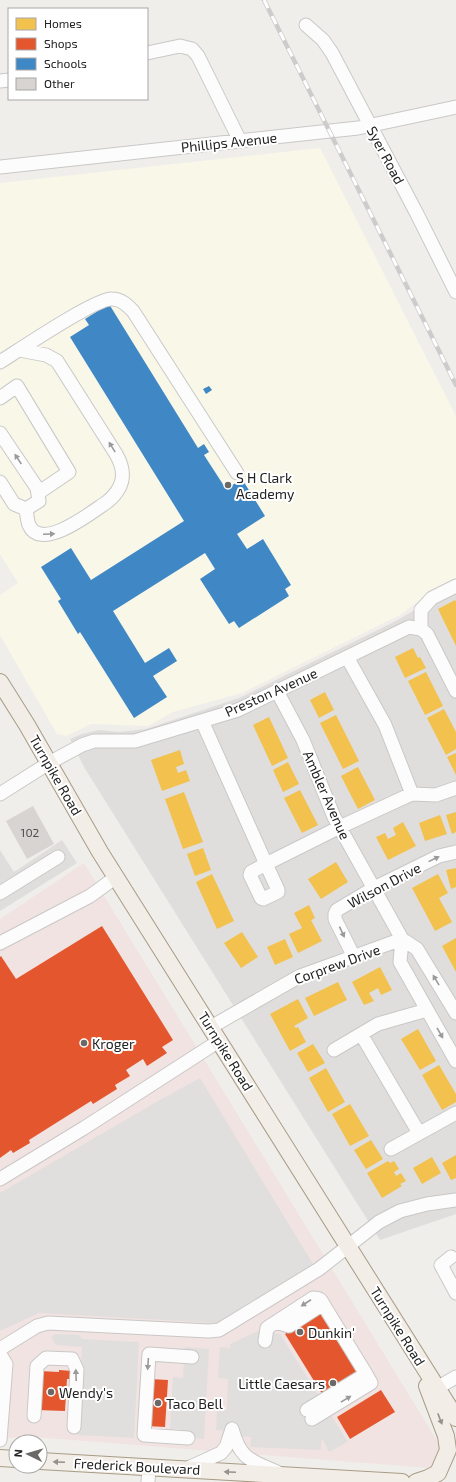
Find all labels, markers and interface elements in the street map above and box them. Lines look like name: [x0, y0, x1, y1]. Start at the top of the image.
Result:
legend: [8, 8, 148, 100]
text: Homes: [44, 16, 82, 30]
text: Shops: [44, 36, 78, 50]
text: Schools: [44, 56, 87, 70]
text: Other: [44, 76, 75, 90]
street label: Syer Road: [364, 123, 408, 187]
street label: Phillips Avenue: [180, 128, 278, 156]
one-way arrow: [108, 442, 116, 452]
one-way arrow: [14, 454, 22, 464]
place label: S H Clark Academy: [236, 469, 295, 502]
marker: S H Clark Academy: [223, 480, 233, 490]
one-way arrow: [43, 530, 55, 537]
street label: Preston Avenue: [222, 664, 320, 720]
street label: Turnpike Road: [26, 732, 86, 818]
street label: Ambler Avenue: [300, 748, 354, 842]
house number: 102: [21, 825, 40, 839]
one-way arrow: [428, 856, 440, 862]
street label: Wilson Drive: [344, 859, 424, 911]
one-way arrow: [339, 926, 345, 938]
street label: Corprew Drive: [292, 941, 382, 987]
one-way arrow: [432, 975, 440, 985]
street label: Turnpike Road: [195, 1008, 257, 1094]
one-way arrow: [437, 1027, 444, 1039]
place label: Kroger: [92, 1035, 135, 1052]
marker: Kroger: [79, 1038, 89, 1048]
street label: Turnpike Road: [367, 1283, 429, 1369]
one-way arrow: [301, 1299, 311, 1307]
place label: Dunkin': [308, 1324, 355, 1341]
marker: Dunkin': [295, 1327, 305, 1337]
one-way arrow: [145, 1358, 152, 1370]
one-way arrow: [73, 1368, 80, 1381]
place label: Little Caesars: [238, 1375, 325, 1392]
marker: Little Caesars: [328, 1378, 338, 1388]
place label: Wendy's: [59, 1384, 113, 1401]
marker: Wendy's: [46, 1387, 56, 1397]
place label: Taco Bell: [166, 1395, 224, 1412]
one-way arrow: [340, 1395, 351, 1402]
marker: Taco Bell: [153, 1398, 163, 1408]
one-way arrow: [437, 1413, 443, 1425]
north arrow: [8, 1434, 48, 1474]
text: N: [11, 1449, 24, 1458]
street label: Frederick Boulevard: [73, 1454, 201, 1478]
one-way arrow: [53, 1458, 65, 1465]
one-way arrow: [224, 1468, 236, 1475]

